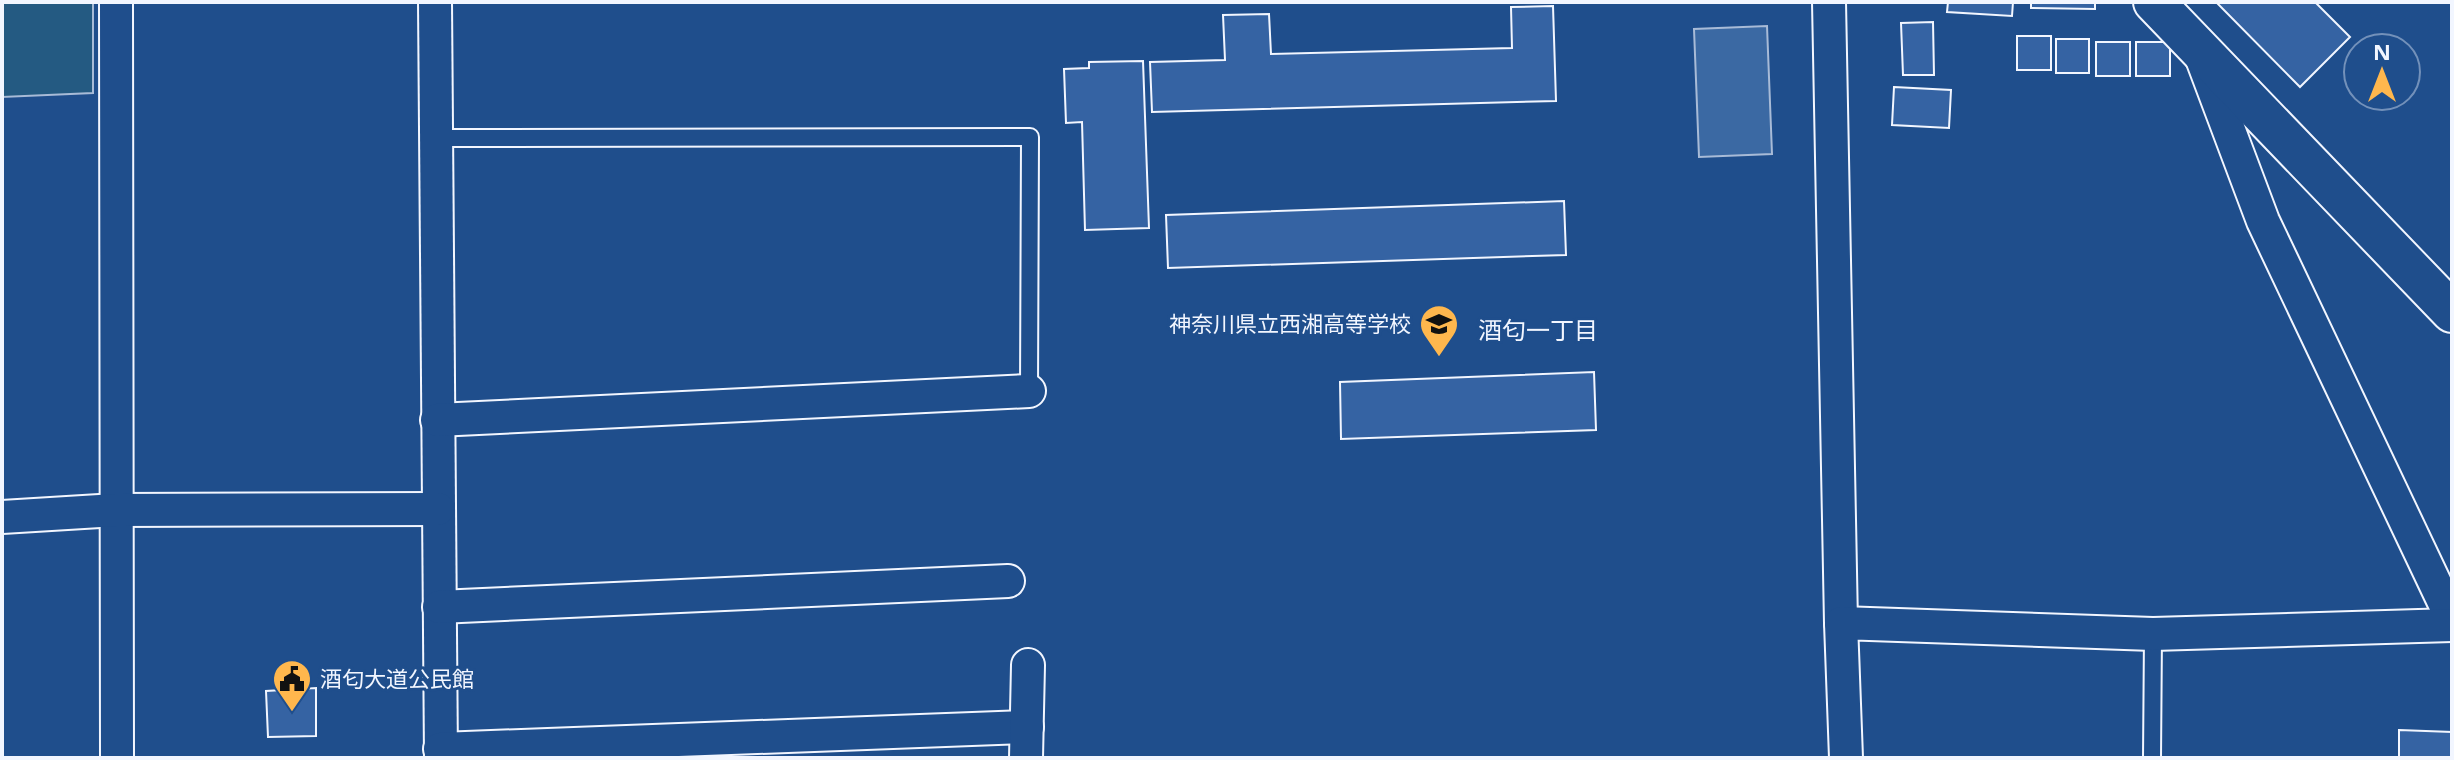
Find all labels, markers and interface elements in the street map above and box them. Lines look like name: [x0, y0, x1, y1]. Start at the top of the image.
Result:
north arrow: [2342, 32, 2422, 112]
text: N: [2373, 36, 2391, 66]
school or university icon: 神奈川県立西湘高等学校: [1418, 303, 1460, 358]
place label: 神奈川県立西湘高等学校: [1169, 308, 1411, 338]
district label: 酒匂一丁目: [1478, 313, 1598, 346]
public building icon: 酒匂大道公民館: [271, 658, 313, 713]
place label: 酒匂大道公民館: [320, 663, 474, 693]

